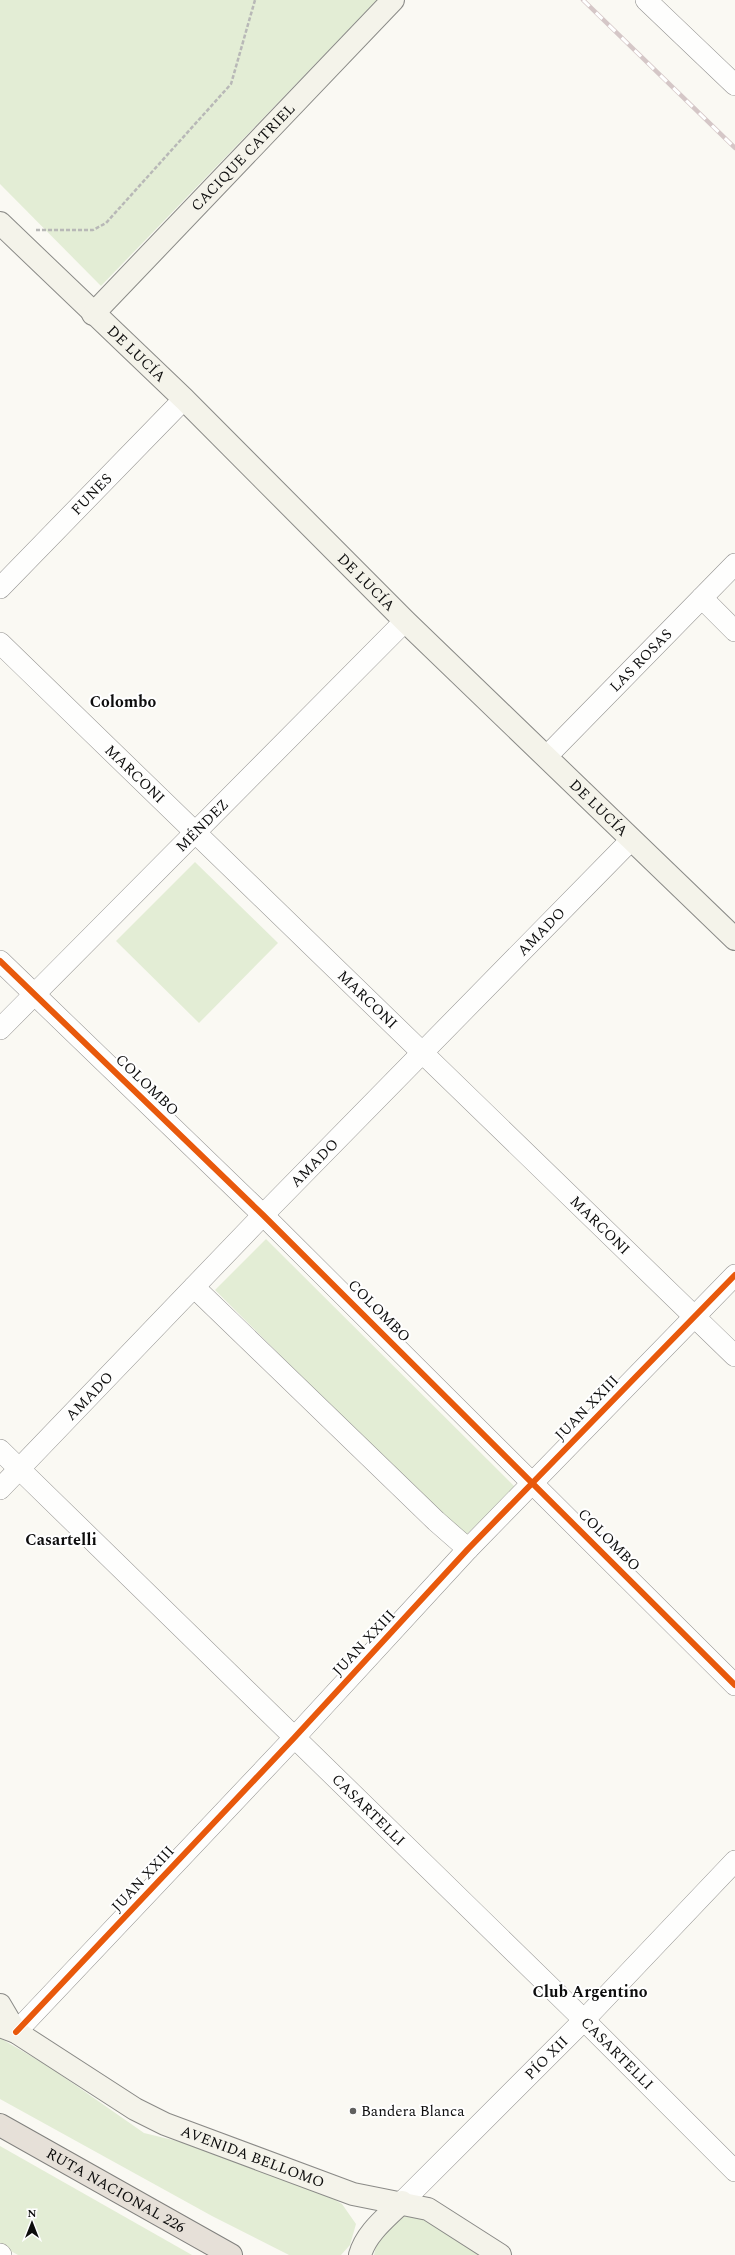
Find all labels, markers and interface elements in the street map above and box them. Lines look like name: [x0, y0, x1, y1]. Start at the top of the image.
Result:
street label: CACIQUE CATRIEL: [185, 98, 300, 217]
street label: DE LUCÍA: [102, 320, 171, 388]
street label: FUNES: [65, 468, 117, 520]
street label: DE LUCÍA: [332, 548, 401, 617]
street label: LAS ROSAS: [604, 623, 677, 697]
district label: Colombo: [90, 690, 157, 714]
street label: MARCONI: [100, 739, 170, 809]
street label: DE LUCÍA: [564, 774, 634, 842]
street label: MÉNDEZ: [170, 793, 234, 857]
street label: AMADO: [512, 902, 571, 961]
street label: MARCONI: [332, 965, 403, 1034]
street label: COLOMBO: [110, 1049, 184, 1121]
street label: AMADO: [285, 1133, 344, 1193]
street label: MARCONI: [565, 1190, 635, 1260]
street label: COLOMBO: [342, 1274, 416, 1348]
street label: AMADO: [60, 1366, 119, 1426]
street label: JUAN XXIII: [550, 1370, 624, 1446]
street label: COLOMBO: [572, 1503, 646, 1577]
district label: Casartelli: [25, 1528, 97, 1552]
street label: JUAN XXIII: [327, 1604, 401, 1682]
street label: CASARTELLI: [326, 1768, 411, 1851]
street label: JUAN XXIII: [106, 1840, 180, 1918]
district label: Club Argentino: [532, 1980, 648, 2004]
street label: CASARTELLI: [575, 2011, 659, 2095]
street label: PÍO XII: [519, 2030, 574, 2085]
place label: Bandera Blanca: [361, 2100, 465, 2123]
marker: Bandera Blanca: [348, 2106, 358, 2116]
street label: AVENIDA BELLOMO: [178, 2119, 328, 2194]
street label: RUTA NACIONAL 226: [42, 2142, 190, 2239]
north arrow: [12, 2203, 52, 2243]
text: N: [28, 2205, 37, 2222]

